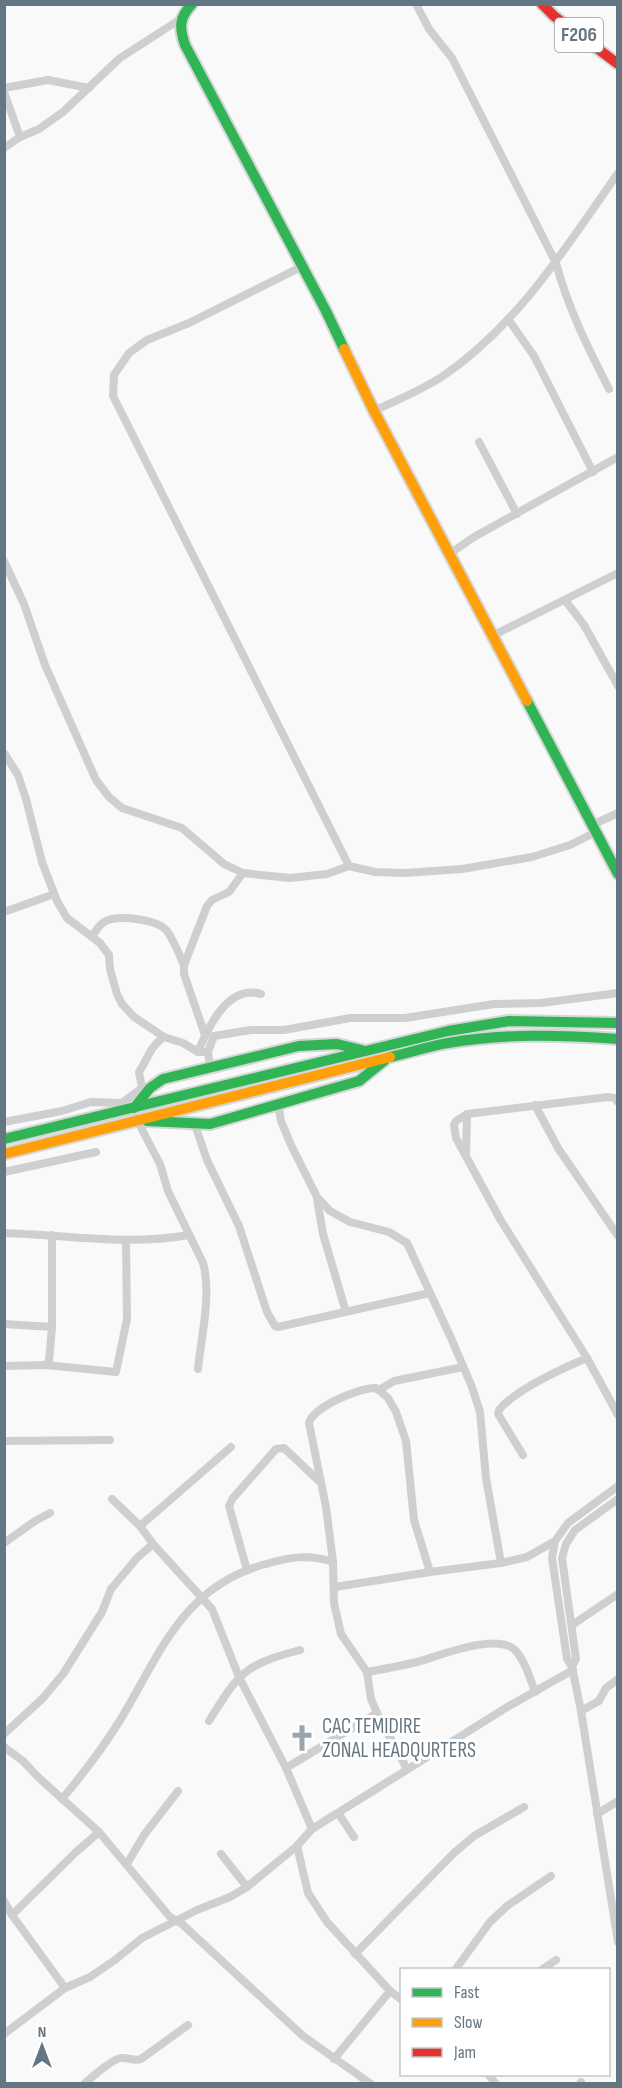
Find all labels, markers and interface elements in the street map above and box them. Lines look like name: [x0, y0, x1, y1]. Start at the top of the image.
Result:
road number: F206: [555, 18, 603, 52]
place label: CAC TEMIDIRE ZONAL HEADQURTERS: [322, 1714, 476, 1763]
church icon: CAC TEMIDIRE ZONAL HEADQURTERS: [287, 1723, 317, 1753]
legend: [400, 1968, 610, 2076]
text: Fast: [454, 1982, 480, 2003]
text: Slow: [454, 2012, 483, 2033]
north arrow: [12, 2016, 72, 2076]
text: N: [38, 2023, 46, 2042]
text: Jam: [453, 2042, 476, 2063]

